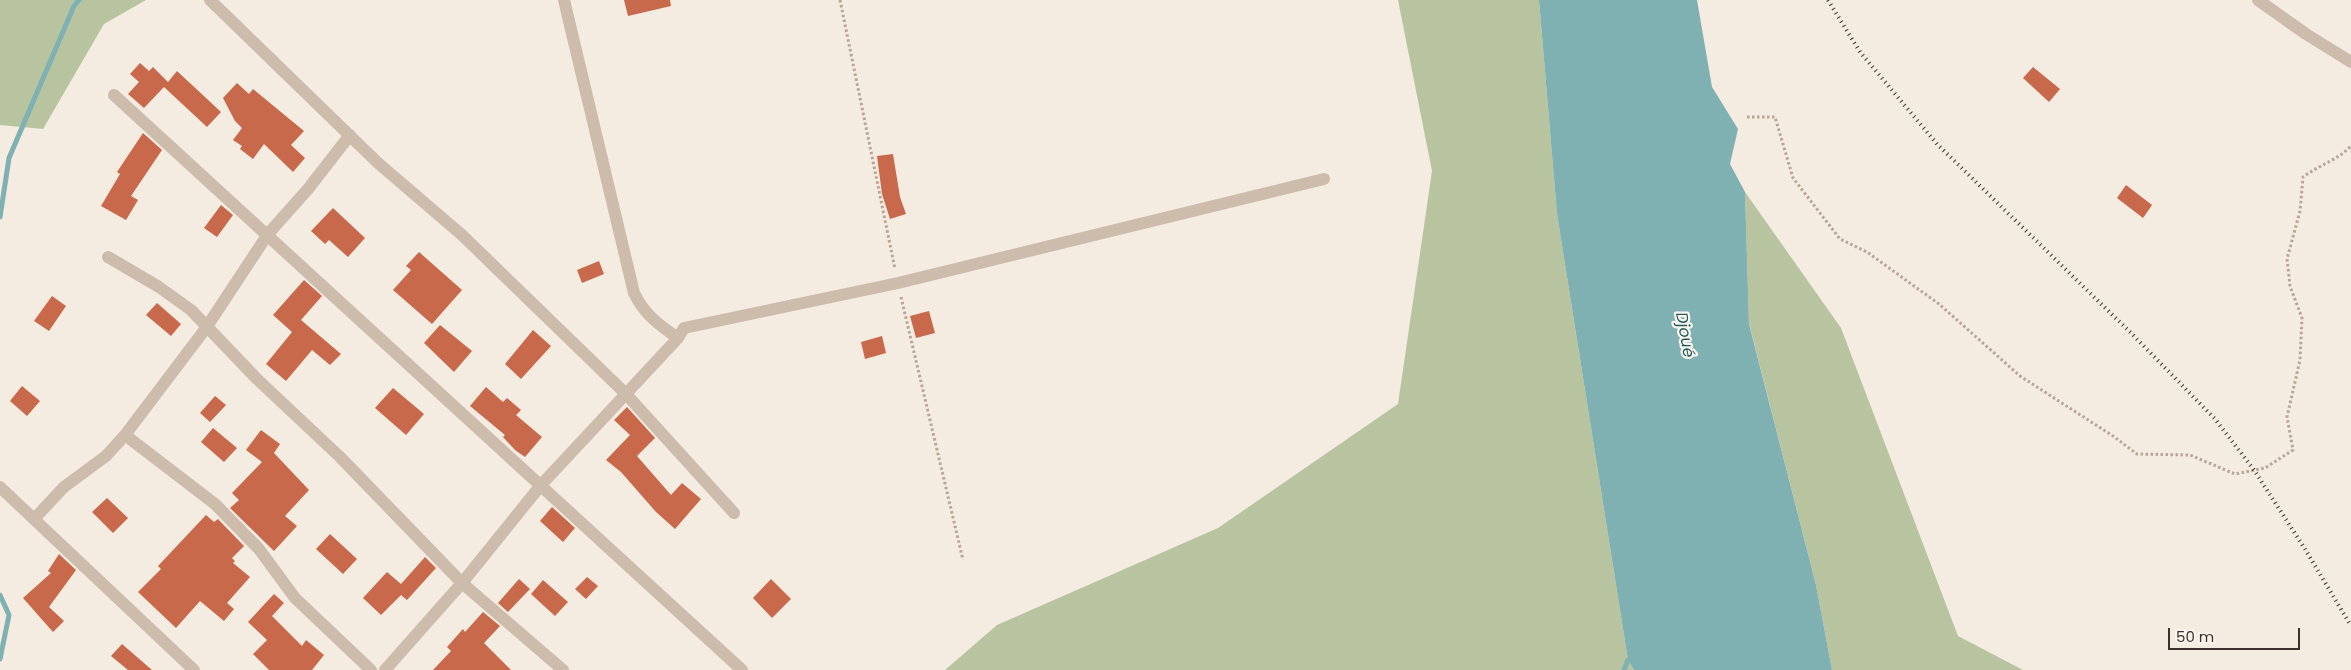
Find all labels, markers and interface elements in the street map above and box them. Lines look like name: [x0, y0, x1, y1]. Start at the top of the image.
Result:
water label: Djoué: [1671, 311, 1697, 359]
scale bar: [2171, 618, 2304, 650]
text: 50 m: [2176, 626, 2214, 647]

